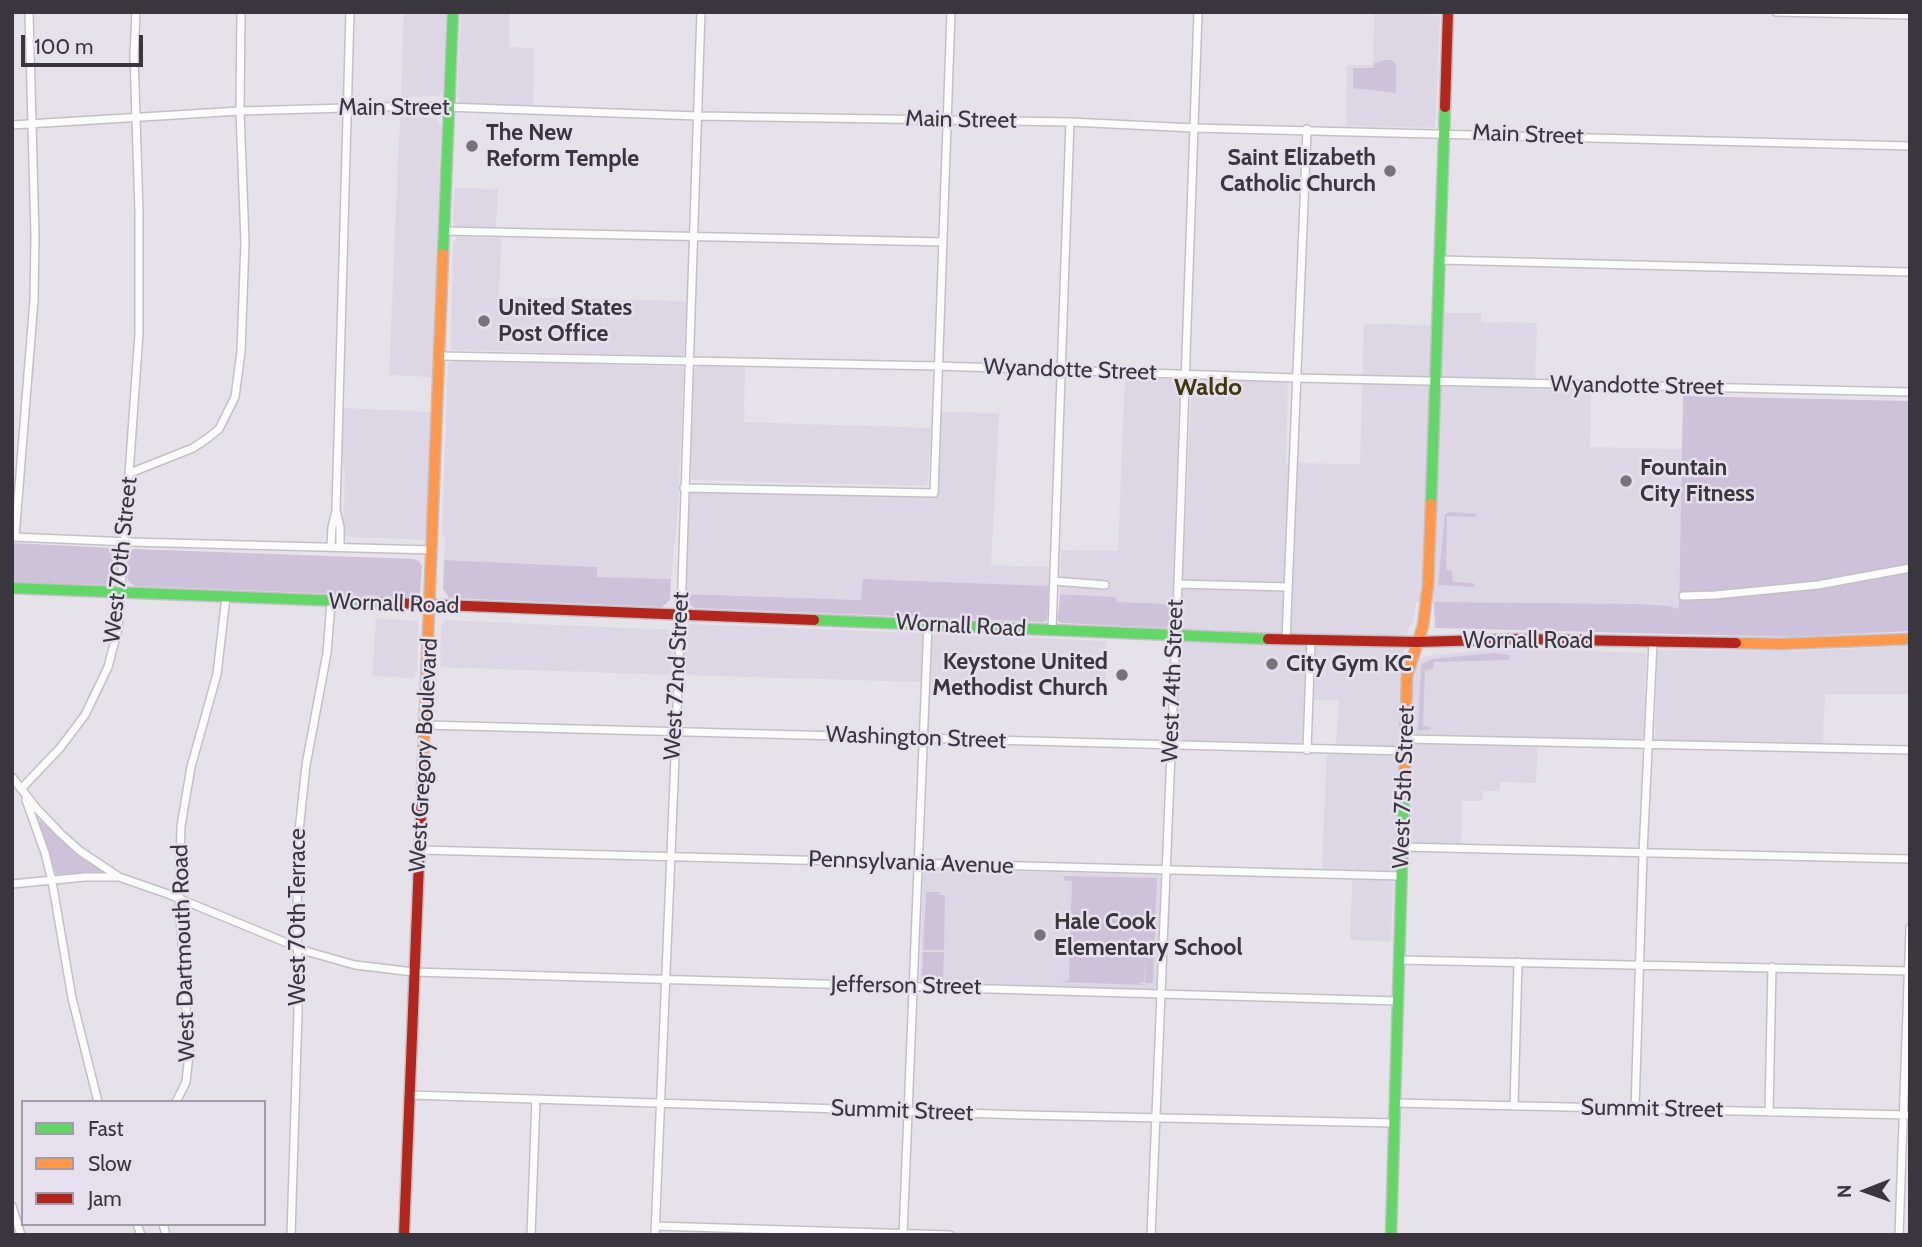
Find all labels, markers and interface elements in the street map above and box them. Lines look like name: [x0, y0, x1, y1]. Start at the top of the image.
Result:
scale bar: [24, 21, 147, 65]
text: 100 m: [34, 34, 93, 59]
street label: Main Street: [338, 94, 450, 122]
street label: Main Street: [905, 105, 1017, 135]
place label: The New Reform Temple: [486, 119, 639, 173]
street label: Main Street: [1472, 119, 1584, 151]
marker: The New Reform Temple: [464, 138, 480, 154]
place label: Saint Elizabeth Catholic Church: [1220, 144, 1376, 198]
marker: Saint Elizabeth Catholic Church: [1382, 163, 1398, 179]
place label: United States Post Office: [498, 294, 632, 348]
marker: United States Post Office: [476, 313, 492, 329]
street label: Wyandotte Street: [983, 353, 1157, 387]
street label: Wyandotte Street: [1550, 371, 1724, 401]
district label: Waldo: [1174, 374, 1242, 402]
place label: Fountain City Fitness: [1640, 454, 1755, 508]
marker: Fountain City Fitness: [1618, 473, 1634, 489]
street label: West 70th Street: [99, 476, 143, 644]
street label: Wornall Road: [328, 588, 460, 620]
street label: West 72nd Street: [659, 591, 695, 761]
street label: West 74th Street: [1156, 599, 1190, 763]
street label: Wornall Road: [895, 609, 1027, 643]
street label: Wornall Road: [1463, 627, 1593, 655]
street label: West Gregory Boulevard: [404, 637, 444, 873]
place label: Keystone United Methodist Church: [932, 648, 1108, 702]
place label: City Gym KC: [1286, 650, 1412, 678]
marker: City Gym KC: [1264, 656, 1280, 672]
marker: Keystone United Methodist Church: [1114, 667, 1130, 683]
street label: West 75th Street: [1387, 705, 1421, 869]
street label: Washington Street: [825, 721, 1007, 755]
street label: West 70th Terrace: [284, 828, 312, 1006]
street label: West Dartmouth Road: [166, 844, 202, 1062]
street label: Pennsylvania Avenue: [808, 846, 1014, 880]
place label: Hale Cook Elementary School: [1054, 908, 1242, 962]
marker: Hale Cook Elementary School: [1032, 927, 1048, 943]
street label: Jefferson Street: [830, 971, 982, 1001]
street label: Summit Street: [1580, 1094, 1724, 1124]
street label: Summit Street: [830, 1095, 974, 1127]
legend: [21, 1100, 266, 1226]
text: Fast: [88, 1116, 124, 1141]
text: Slow: [88, 1151, 132, 1176]
north arrow: [1831, 1156, 1901, 1226]
text: N: [1833, 1184, 1856, 1198]
text: Jam: [88, 1186, 122, 1211]

